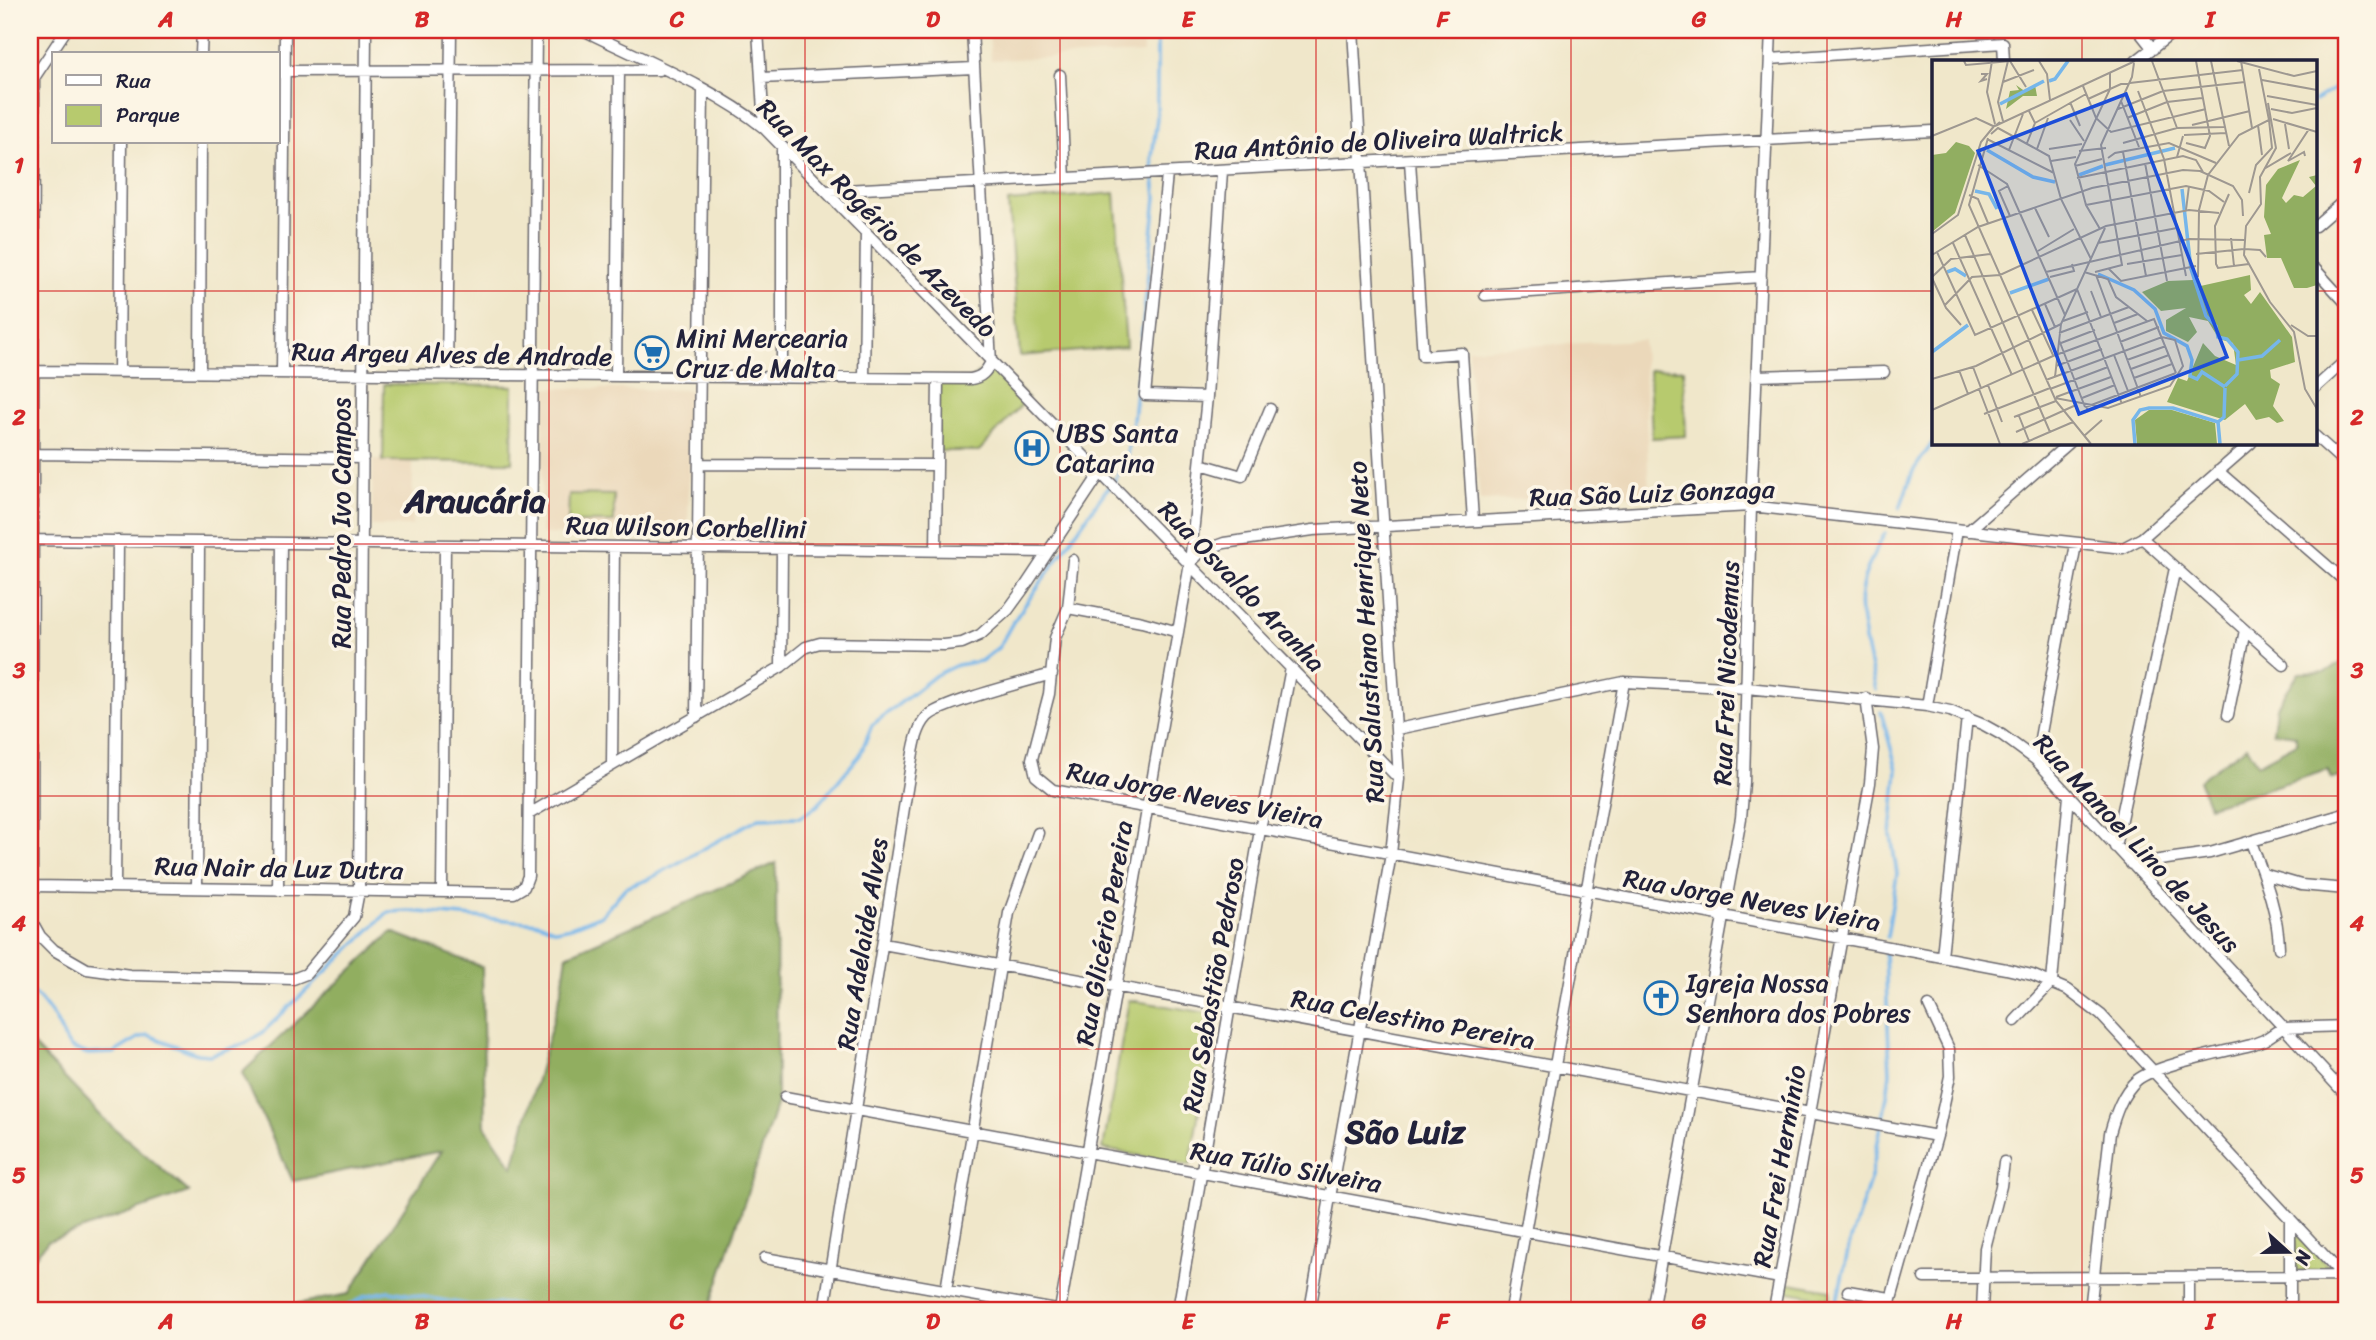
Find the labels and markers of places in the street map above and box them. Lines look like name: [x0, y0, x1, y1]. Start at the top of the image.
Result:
place label: Mini Mercearia Cruz de Malta: [676, 315, 848, 391]
supermarket icon: Mini Mercearia Cruz de Malta: [633, 334, 671, 372]
place label: UBS Santa Catarina: [1056, 410, 1179, 486]
hospital icon: UBS Santa Catarina: [1013, 429, 1051, 467]
place label: Igreja Nossa Senhora dos Pobres: [1685, 960, 1911, 1036]
church icon: Igreja Nossa Senhora dos Pobres: [1642, 979, 1680, 1017]

